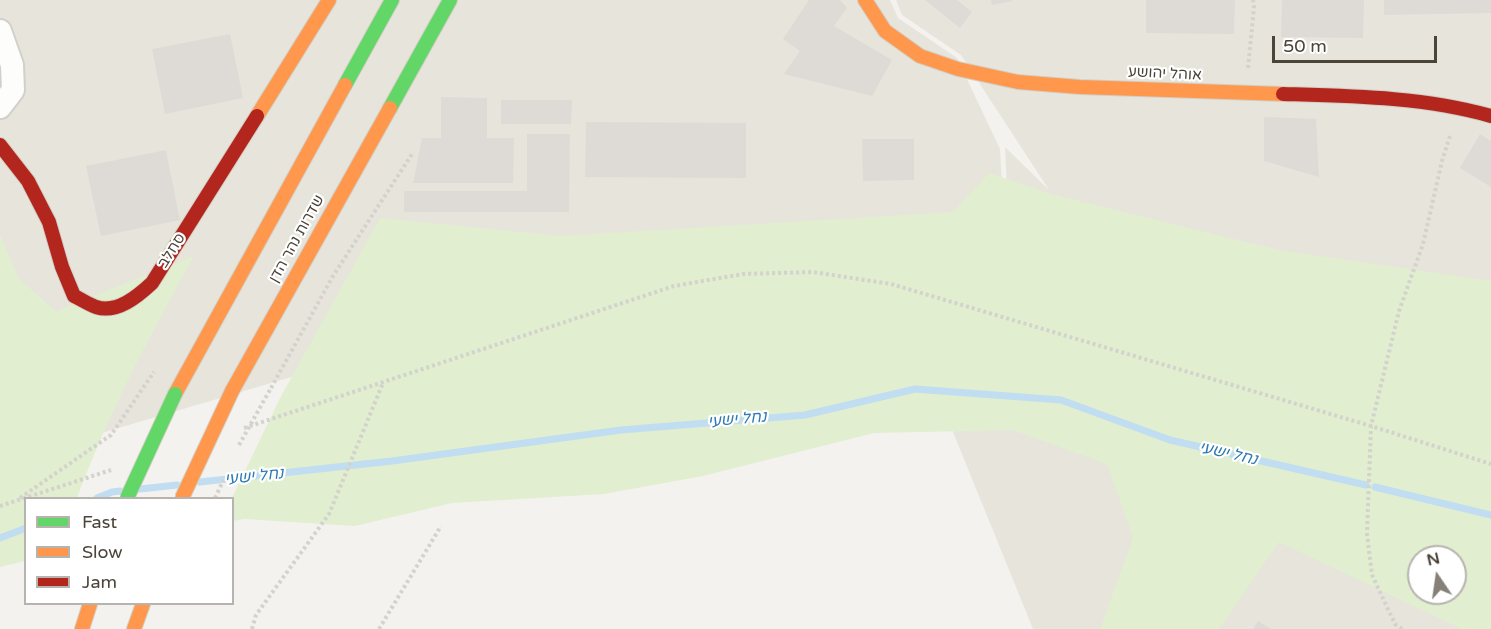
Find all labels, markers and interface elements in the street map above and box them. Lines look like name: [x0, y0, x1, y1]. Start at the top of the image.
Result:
scale bar: [1275, 24, 1440, 62]
text: 50 m: [1283, 35, 1327, 57]
street label: אוהל יהושע: [1128, 63, 1202, 85]
street label: שדרות נהר הדן: [265, 192, 329, 286]
street label: סחלב: [154, 230, 190, 272]
water label: נחל ישעי: [707, 408, 767, 432]
water label: נחל ישעי: [1197, 438, 1259, 470]
water label: נחל ישעי: [224, 464, 284, 490]
legend: [24, 497, 234, 605]
text: Fast: [82, 511, 117, 533]
text: Slow: [82, 541, 123, 563]
north arrow: [1407, 545, 1467, 605]
text: N: [1425, 548, 1442, 571]
text: Jam: [82, 571, 117, 593]

